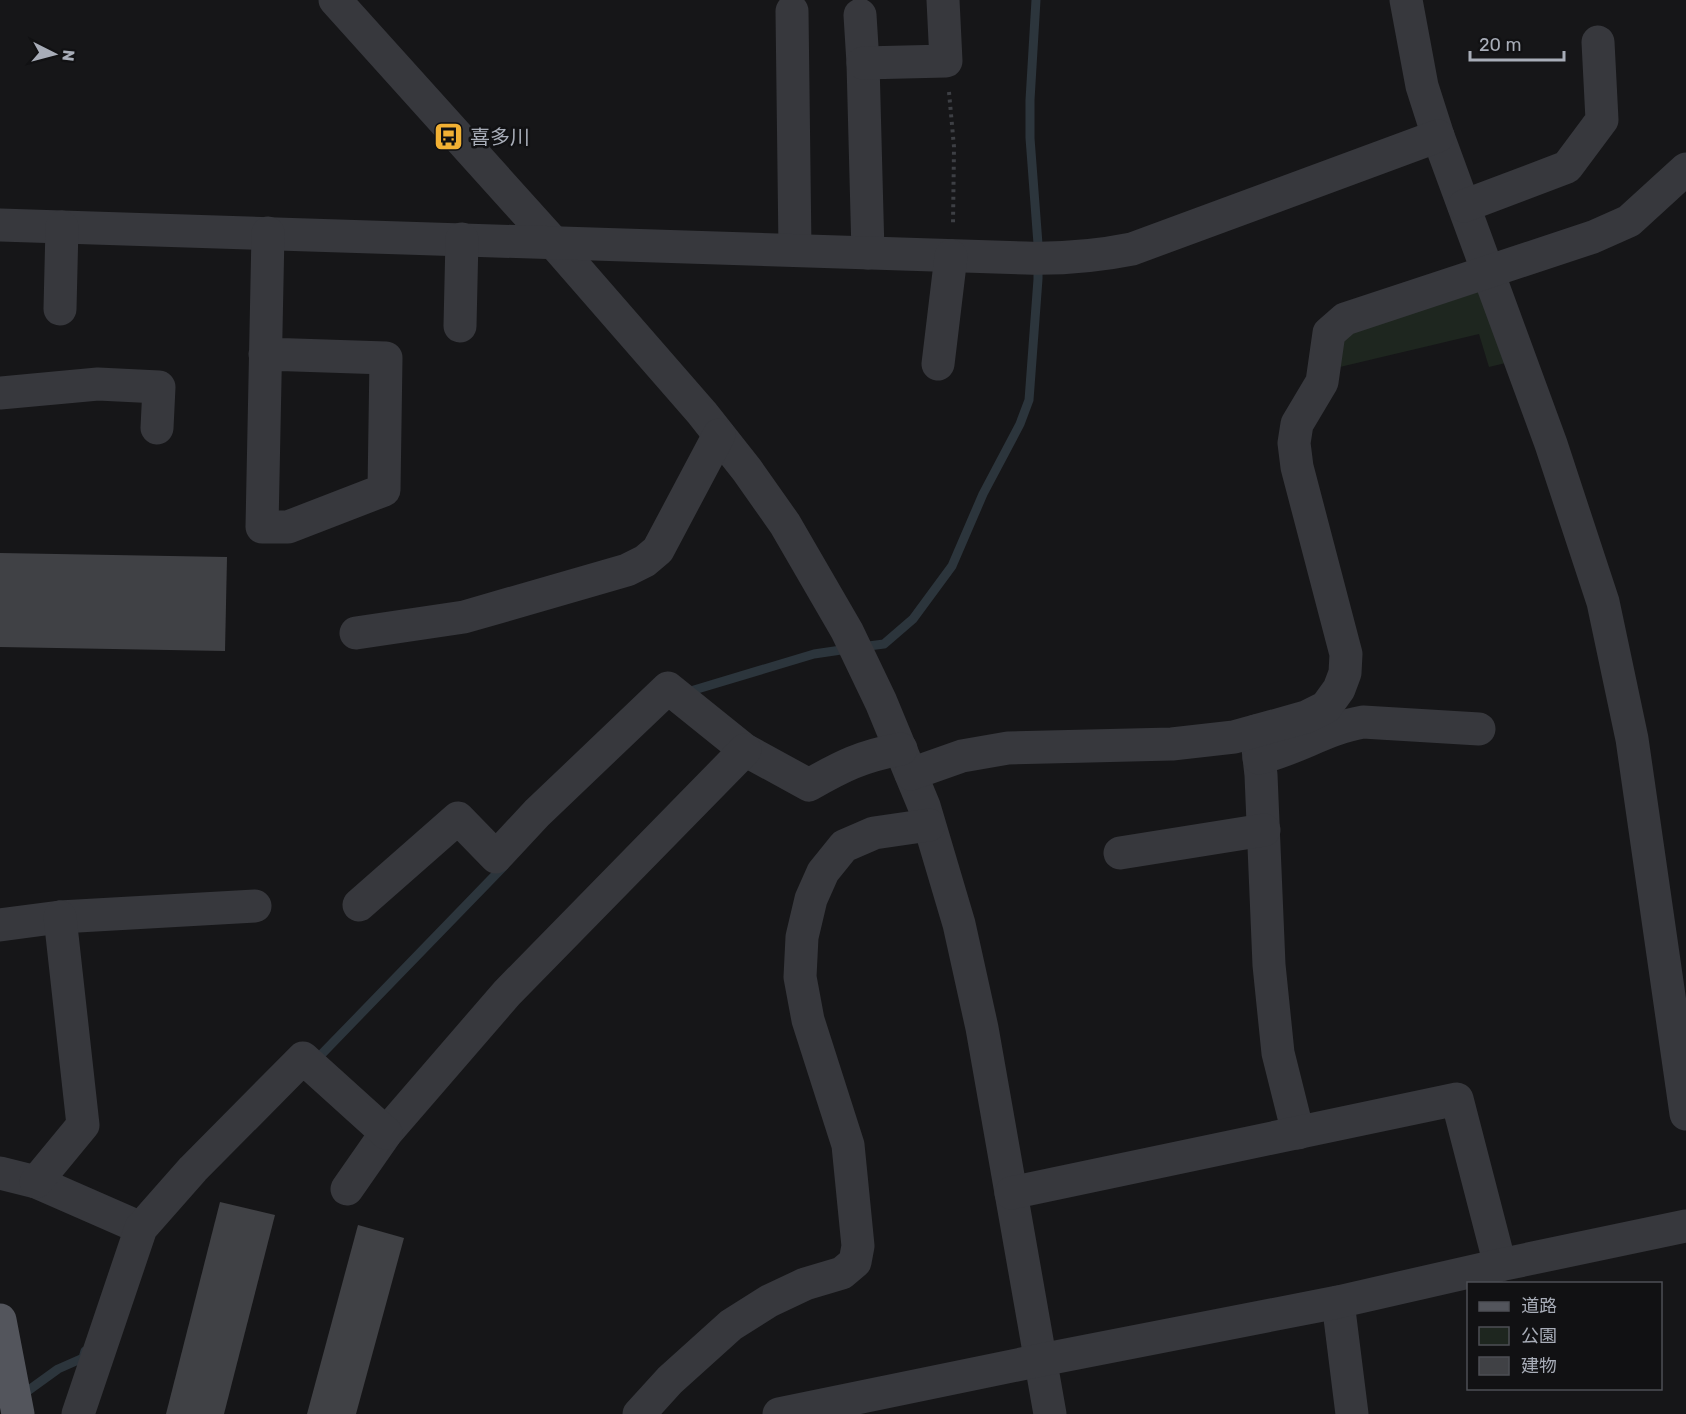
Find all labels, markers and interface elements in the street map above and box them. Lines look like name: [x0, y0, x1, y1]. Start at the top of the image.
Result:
north arrow: [24, 24, 84, 84]
scale bar: [1470, 24, 1564, 62]
text: 20 m: [1479, 34, 1521, 56]
text: N: [58, 49, 78, 62]
bus stop icon: 喜多川: [433, 121, 465, 153]
place label: 喜多川: [470, 125, 530, 149]
legend: [1467, 1282, 1662, 1390]
text: 道路: [1521, 1295, 1557, 1317]
text: 公園: [1521, 1325, 1557, 1347]
text: 建物: [1521, 1355, 1557, 1377]

